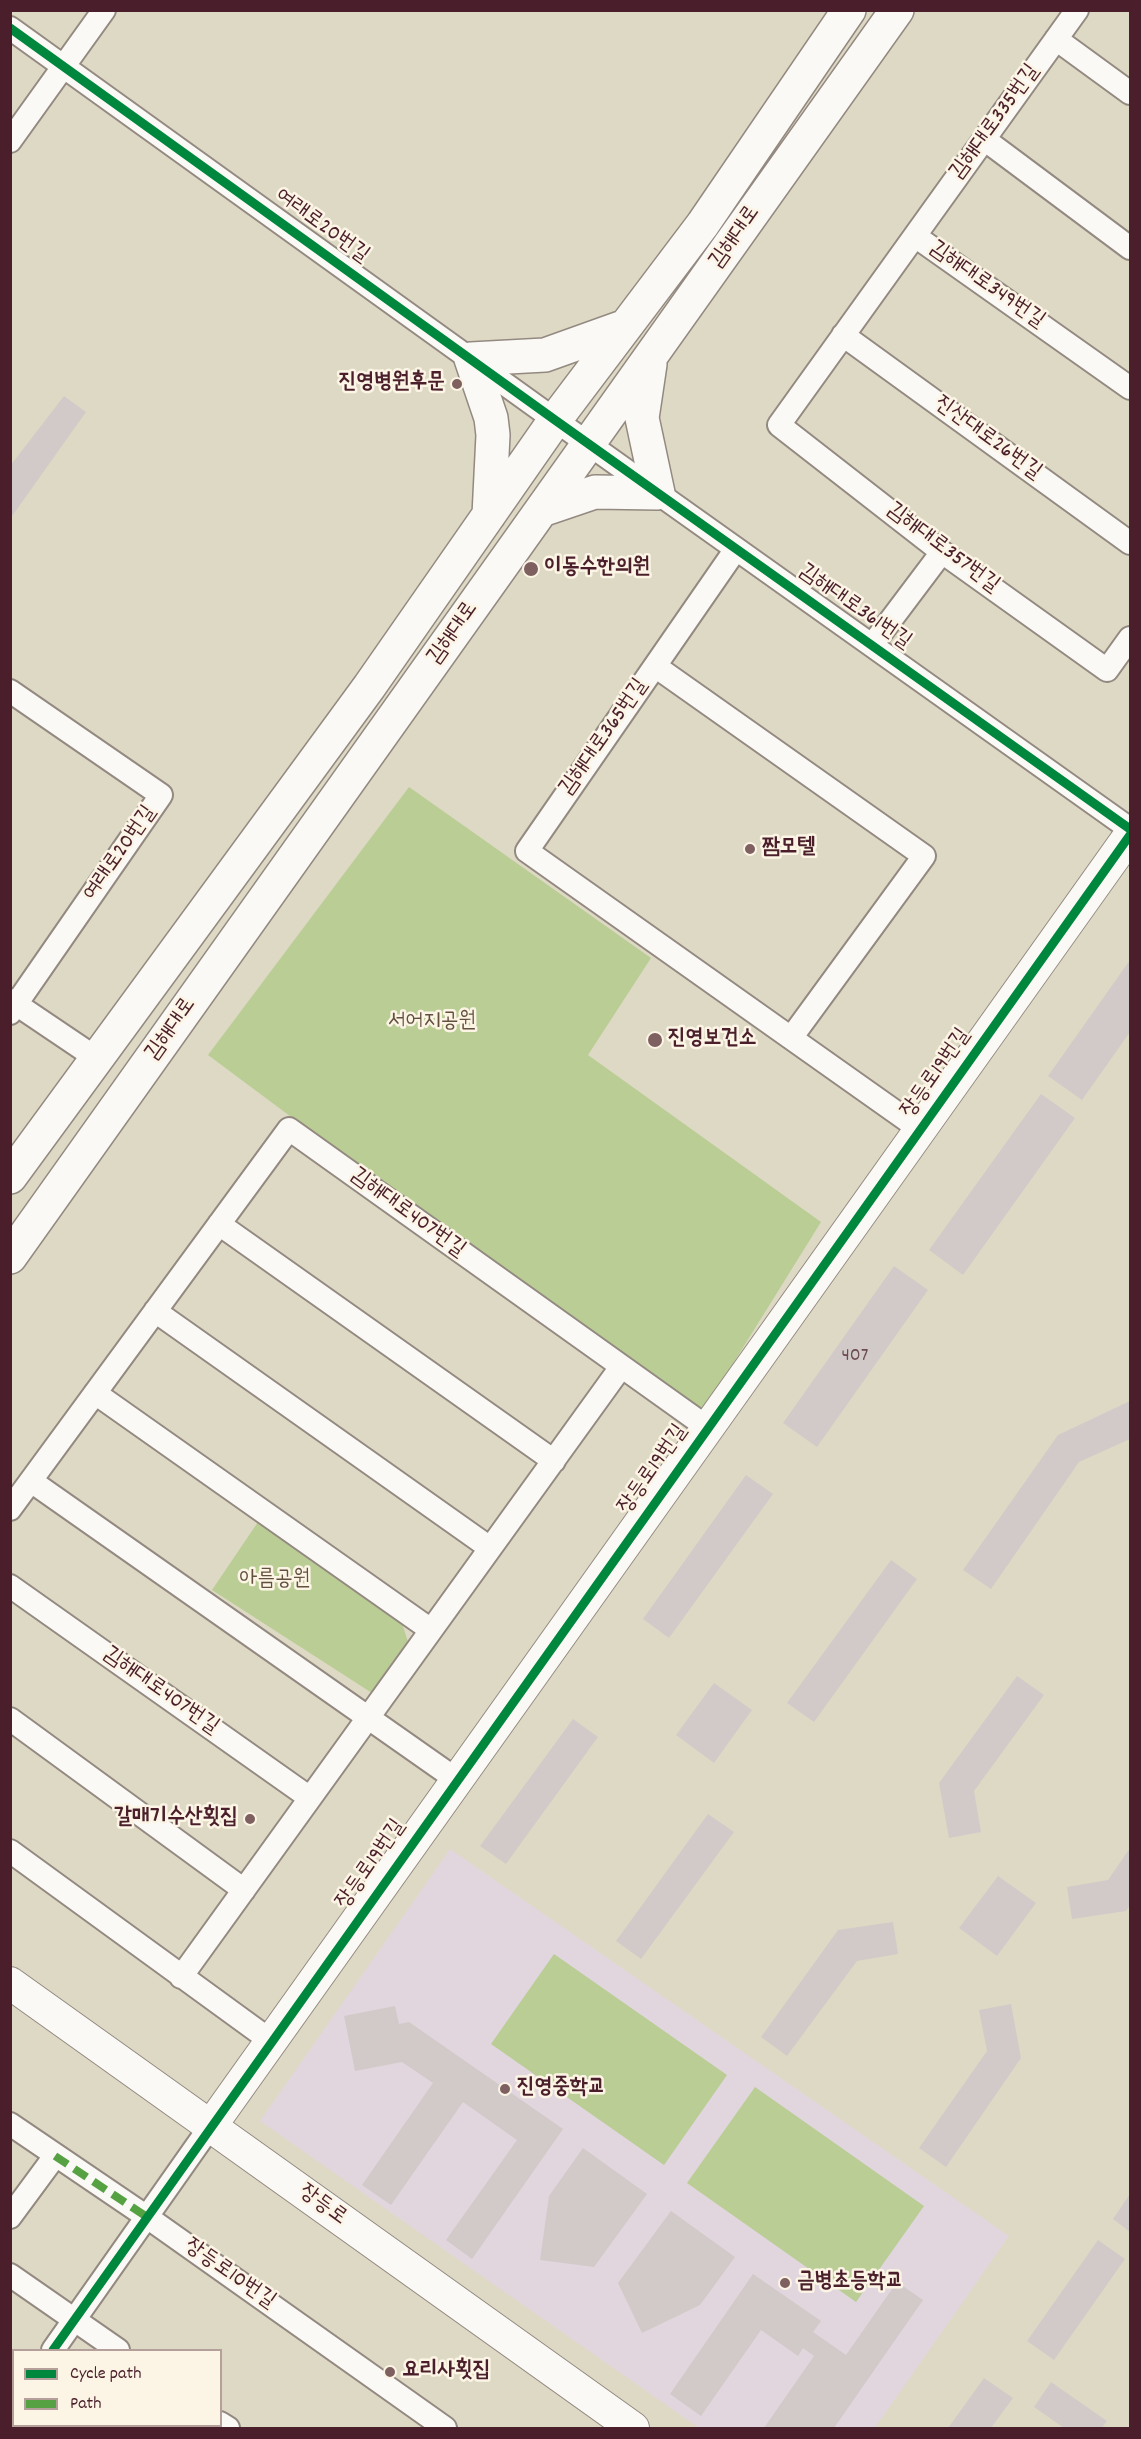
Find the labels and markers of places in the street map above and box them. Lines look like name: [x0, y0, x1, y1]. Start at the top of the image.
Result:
place label: 진영병원후문: [339, 371, 445, 397]
marker: 진영병원후문: [450, 377, 464, 391]
place label: 이동수한의원: [544, 556, 650, 582]
marker: 이동수한의원: [522, 560, 540, 578]
place label: 짬모텔: [762, 836, 815, 862]
marker: 짬모텔: [743, 842, 757, 856]
place label: 진영보건소: [668, 1027, 757, 1053]
marker: 진영보건소: [646, 1031, 664, 1049]
place label: 갈매기수산횟집: [114, 1806, 238, 1832]
marker: 갈매기수산횟집: [243, 1812, 257, 1826]
place label: 진영중학교: [517, 2076, 606, 2102]
marker: 진영중학교: [498, 2082, 512, 2096]
place label: 금병초등학교: [797, 2270, 903, 2296]
marker: 금병초등학교: [778, 2276, 792, 2290]
place label: 요리사횟집: [402, 2359, 491, 2385]
marker: 요리사횟집: [383, 2365, 397, 2379]

